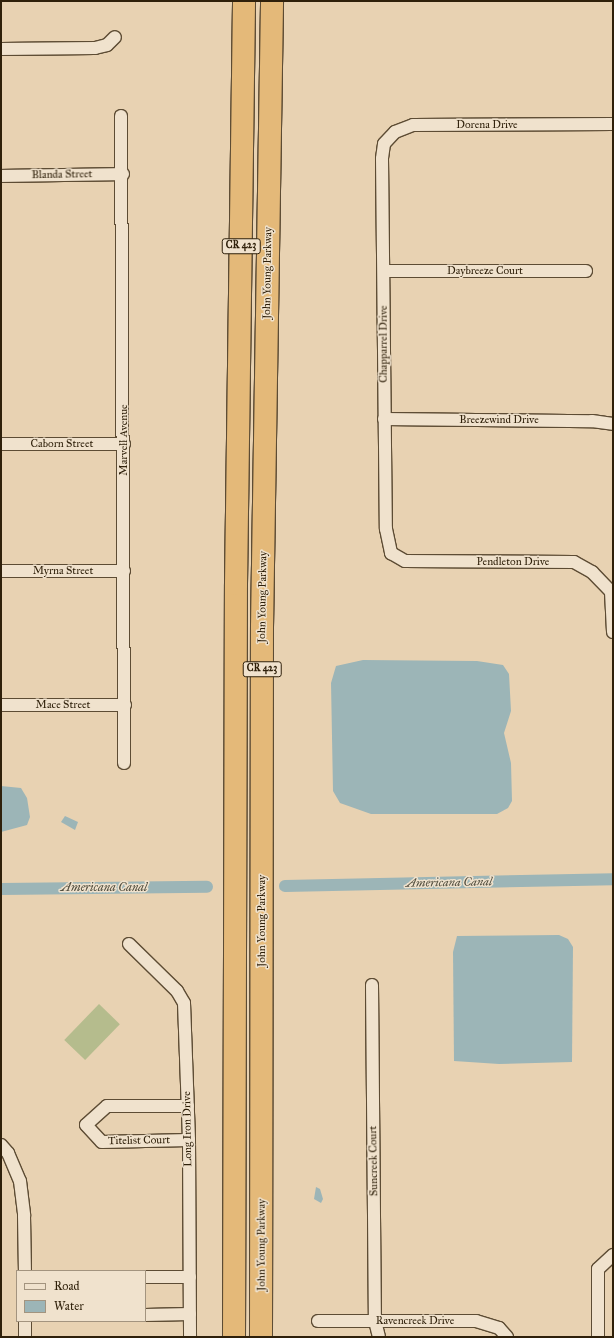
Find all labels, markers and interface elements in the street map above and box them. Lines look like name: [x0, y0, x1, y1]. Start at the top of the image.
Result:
street label: Dorena Drive: [456, 118, 518, 132]
street label: Blanda Street: [32, 168, 92, 182]
street label: John Young Parkway: [261, 227, 275, 319]
road number: CR 423: [221, 238, 261, 254]
street label: Daybreeze Court: [447, 264, 523, 278]
street label: Chapparrel Drive: [377, 305, 391, 383]
street label: Marvell Avenue: [117, 404, 131, 476]
street label: Breezewind Drive: [459, 413, 539, 427]
street label: Caborn Street: [31, 437, 93, 451]
street label: John Young Parkway: [256, 551, 270, 643]
street label: Pendleton Drive: [477, 555, 549, 569]
street label: Myrna Street: [33, 564, 93, 578]
road number: CR 423: [242, 661, 282, 677]
street label: Mace Street: [36, 698, 90, 712]
street label: John Young Parkway: [255, 875, 269, 967]
water label: Americana Canal: [406, 875, 492, 891]
water label: Americana Canal: [61, 881, 147, 895]
street label: Long Iron Drive: [181, 1091, 195, 1167]
street label: Suncreek Court: [367, 1126, 381, 1196]
street label: Titelist Court: [108, 1134, 170, 1148]
street label: John Young Parkway: [255, 1199, 269, 1291]
legend: [16, 1270, 146, 1322]
text: Road: [54, 1279, 80, 1293]
text: Water: [54, 1299, 84, 1313]
street label: Ravencreek Drive: [376, 1314, 454, 1328]

